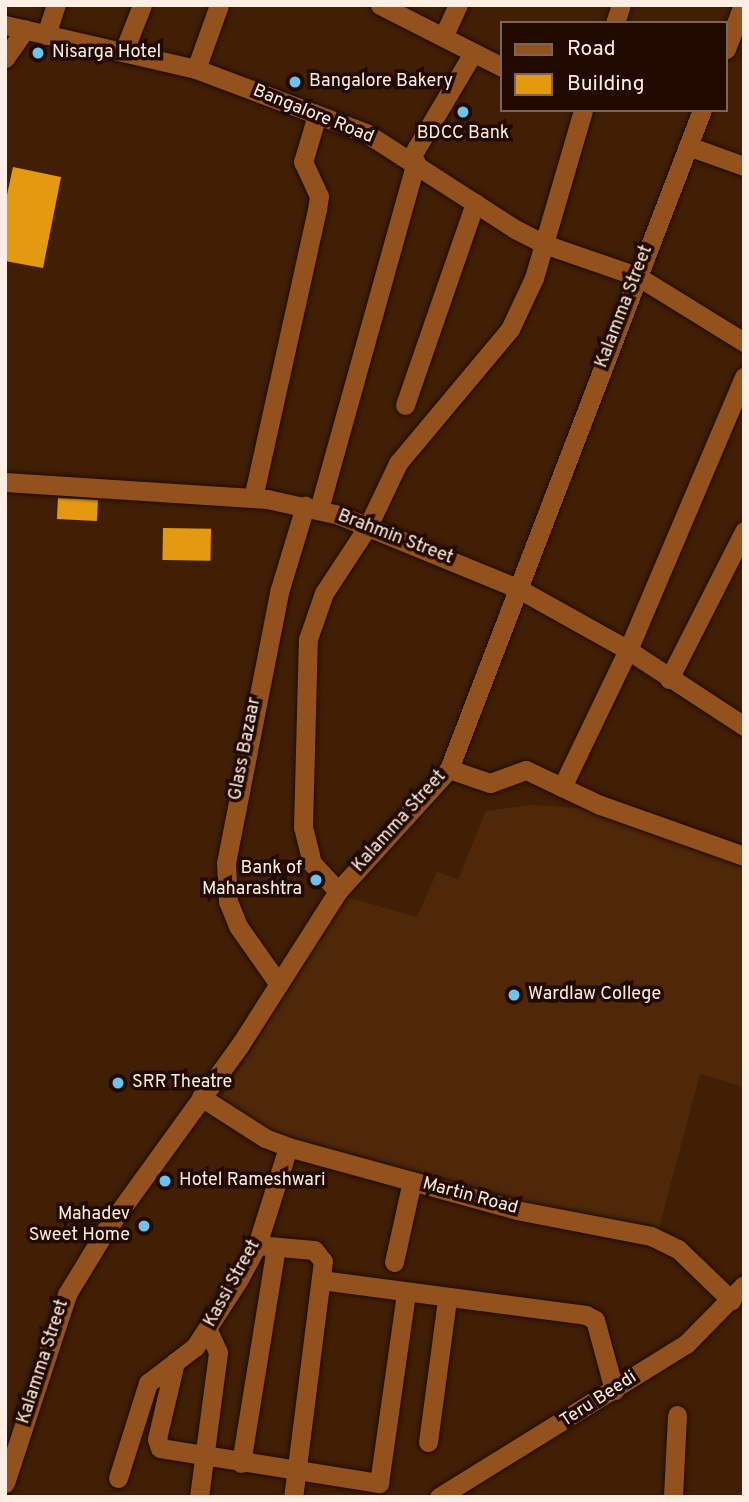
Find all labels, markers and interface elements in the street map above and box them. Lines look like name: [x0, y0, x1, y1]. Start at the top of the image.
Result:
legend: [500, 21, 728, 112]
text: Road: [567, 36, 616, 63]
place label: Nisarga Hotel: [52, 42, 161, 64]
marker: Nisarga Hotel: [30, 45, 46, 61]
place label: Bangalore Bakery: [309, 71, 453, 93]
text: Building: [567, 71, 645, 98]
marker: Bangalore Bakery: [287, 74, 303, 90]
street label: Bangalore Road: [249, 81, 377, 149]
marker: BDCC Bank: [455, 104, 471, 120]
place label: BDCC Bank: [417, 123, 509, 145]
street label: Kalamma Street: [592, 243, 658, 371]
street label: Brahmin Street: [334, 506, 456, 570]
street label: Glass Bazaar: [225, 696, 267, 802]
street label: Kalamma Street: [349, 767, 451, 877]
place label: Bank of Maharashtra: [202, 859, 302, 902]
marker: Bank of Maharashtra: [308, 872, 324, 888]
place label: Wardlaw College: [528, 984, 661, 1006]
marker: Wardlaw College: [506, 987, 522, 1003]
place label: SRR Theatre: [132, 1072, 233, 1094]
marker: SRR Theatre: [110, 1075, 126, 1091]
place label: Hotel Rameshwari: [179, 1170, 326, 1192]
marker: Hotel Rameshwari: [157, 1173, 173, 1189]
street label: Martin Road: [420, 1174, 520, 1220]
place label: Mahadev Sweet Home: [29, 1205, 130, 1248]
marker: Mahadev Sweet Home: [136, 1218, 152, 1234]
street label: Kassi Street: [200, 1237, 266, 1331]
street label: Kalamma Street: [14, 1297, 74, 1427]
street label: Teru Beedi: [557, 1367, 641, 1433]

